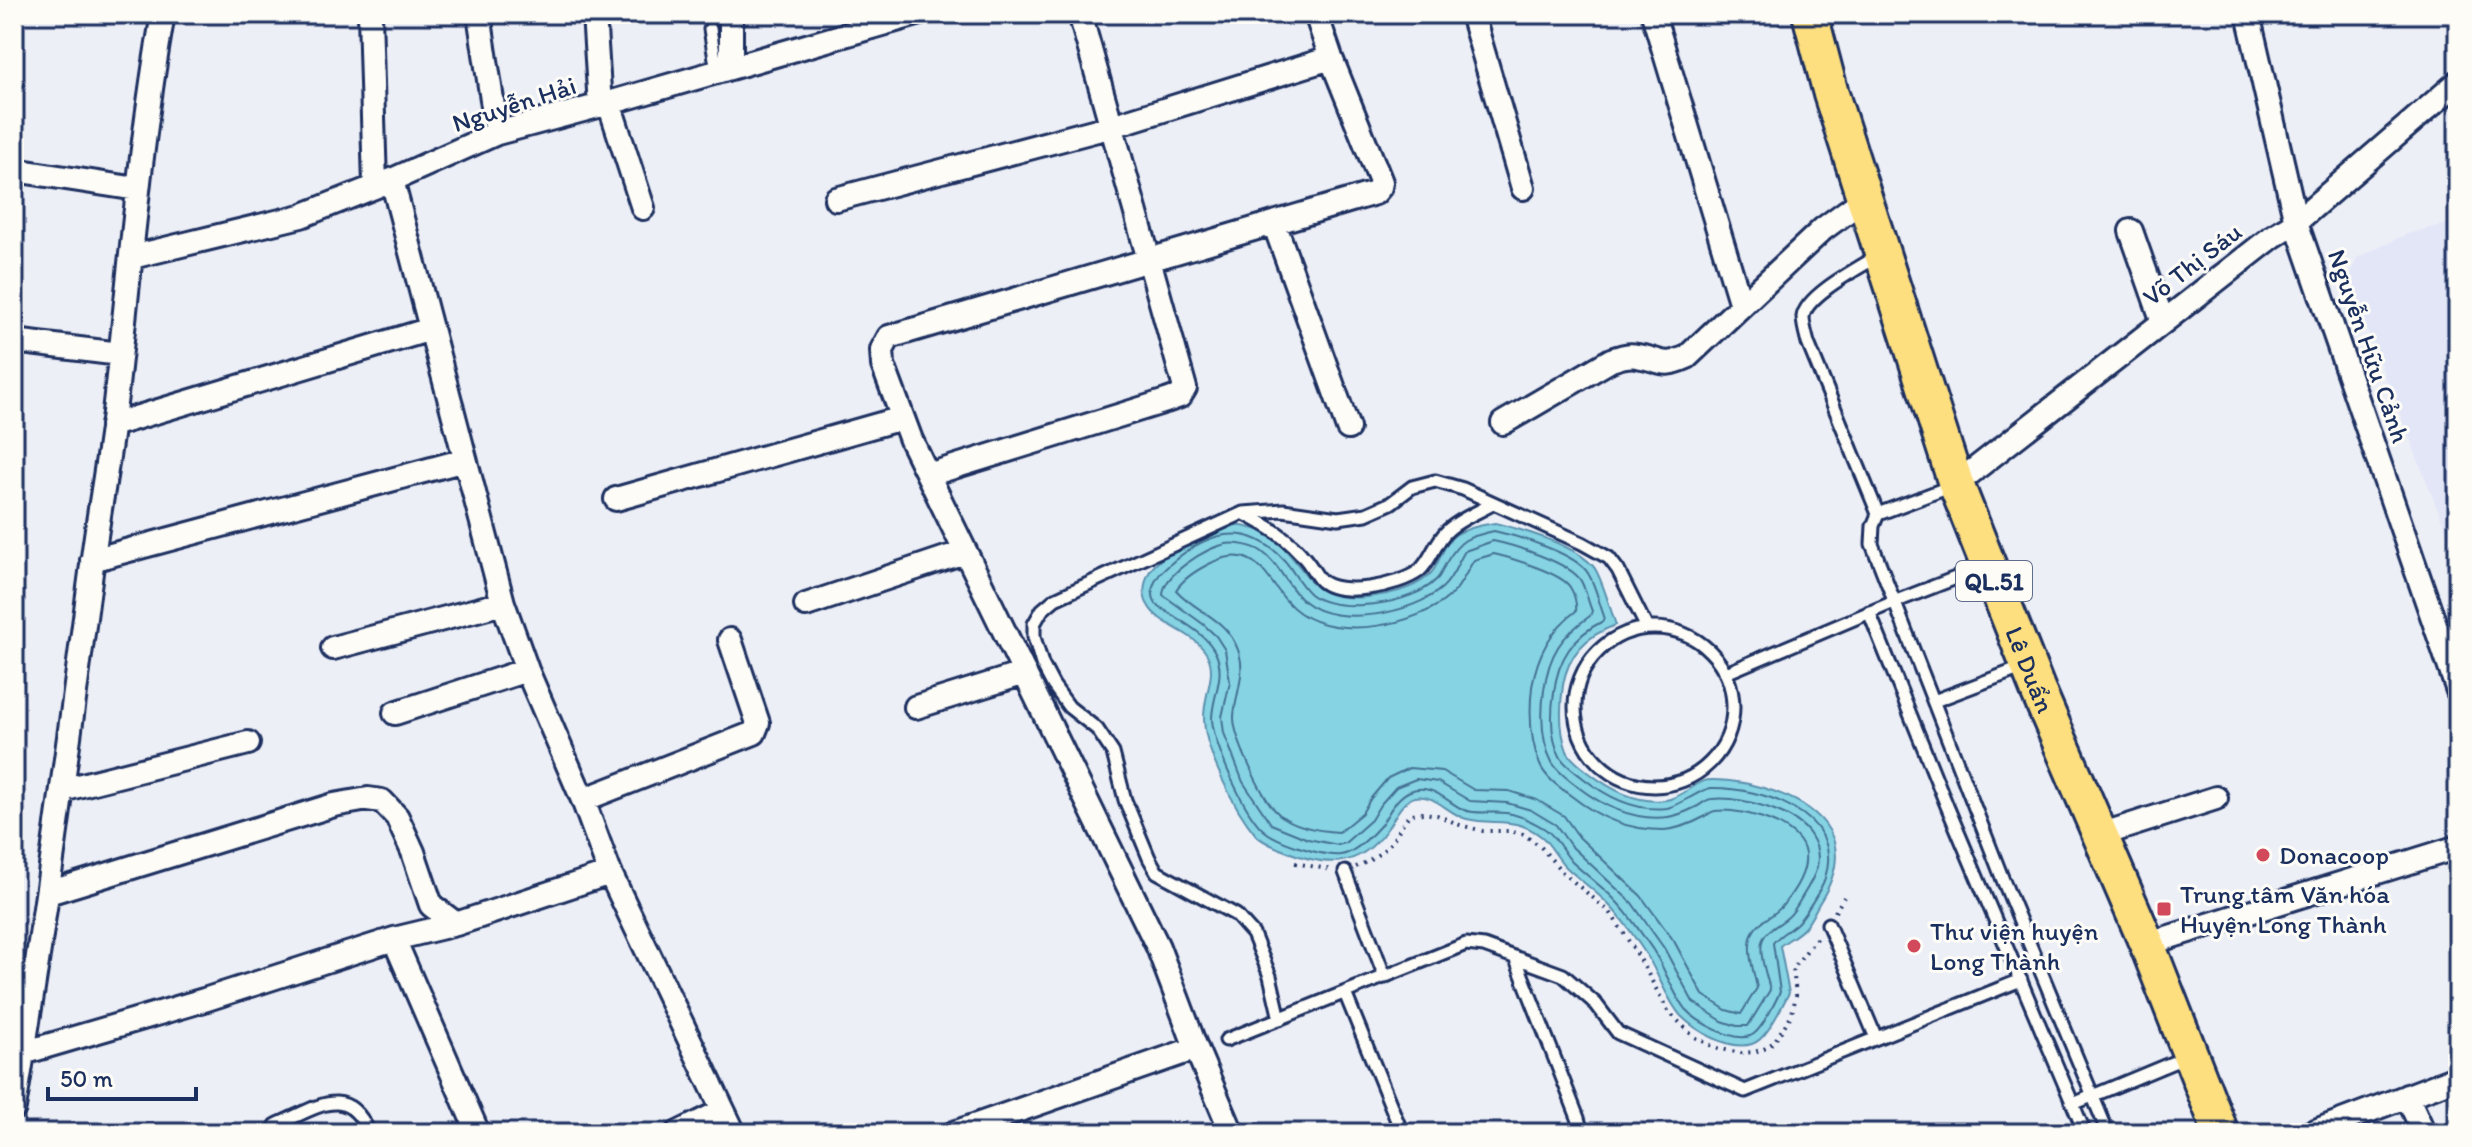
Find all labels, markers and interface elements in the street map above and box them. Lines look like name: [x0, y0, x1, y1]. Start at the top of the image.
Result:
street label: Nguyễn Hải: [448, 69, 580, 139]
street label: Võ Thị Sáu: [2136, 215, 2248, 313]
street label: Nguyễn Hữu Cảnh: [2321, 245, 2417, 447]
road number: QL.51: [1956, 561, 2032, 601]
street label: Lê Duẩn: [1998, 622, 2062, 718]
place label: Donacoop: [2279, 839, 2389, 871]
marker: Donacoop: [2254, 846, 2272, 864]
place label: Trung tâm Văn hóa Huyện Long Thành: [2180, 878, 2390, 940]
marker: Trung tâm Văn hóa Huyện Long Thành: [2155, 900, 2173, 918]
place label: Thư viện huyện Long Thành: [1930, 915, 2099, 977]
marker: Thư viện huyện Long Thành: [1905, 937, 1923, 955]
scale bar: [48, 1051, 196, 1101]
text: 50 m: [60, 1064, 113, 1093]

